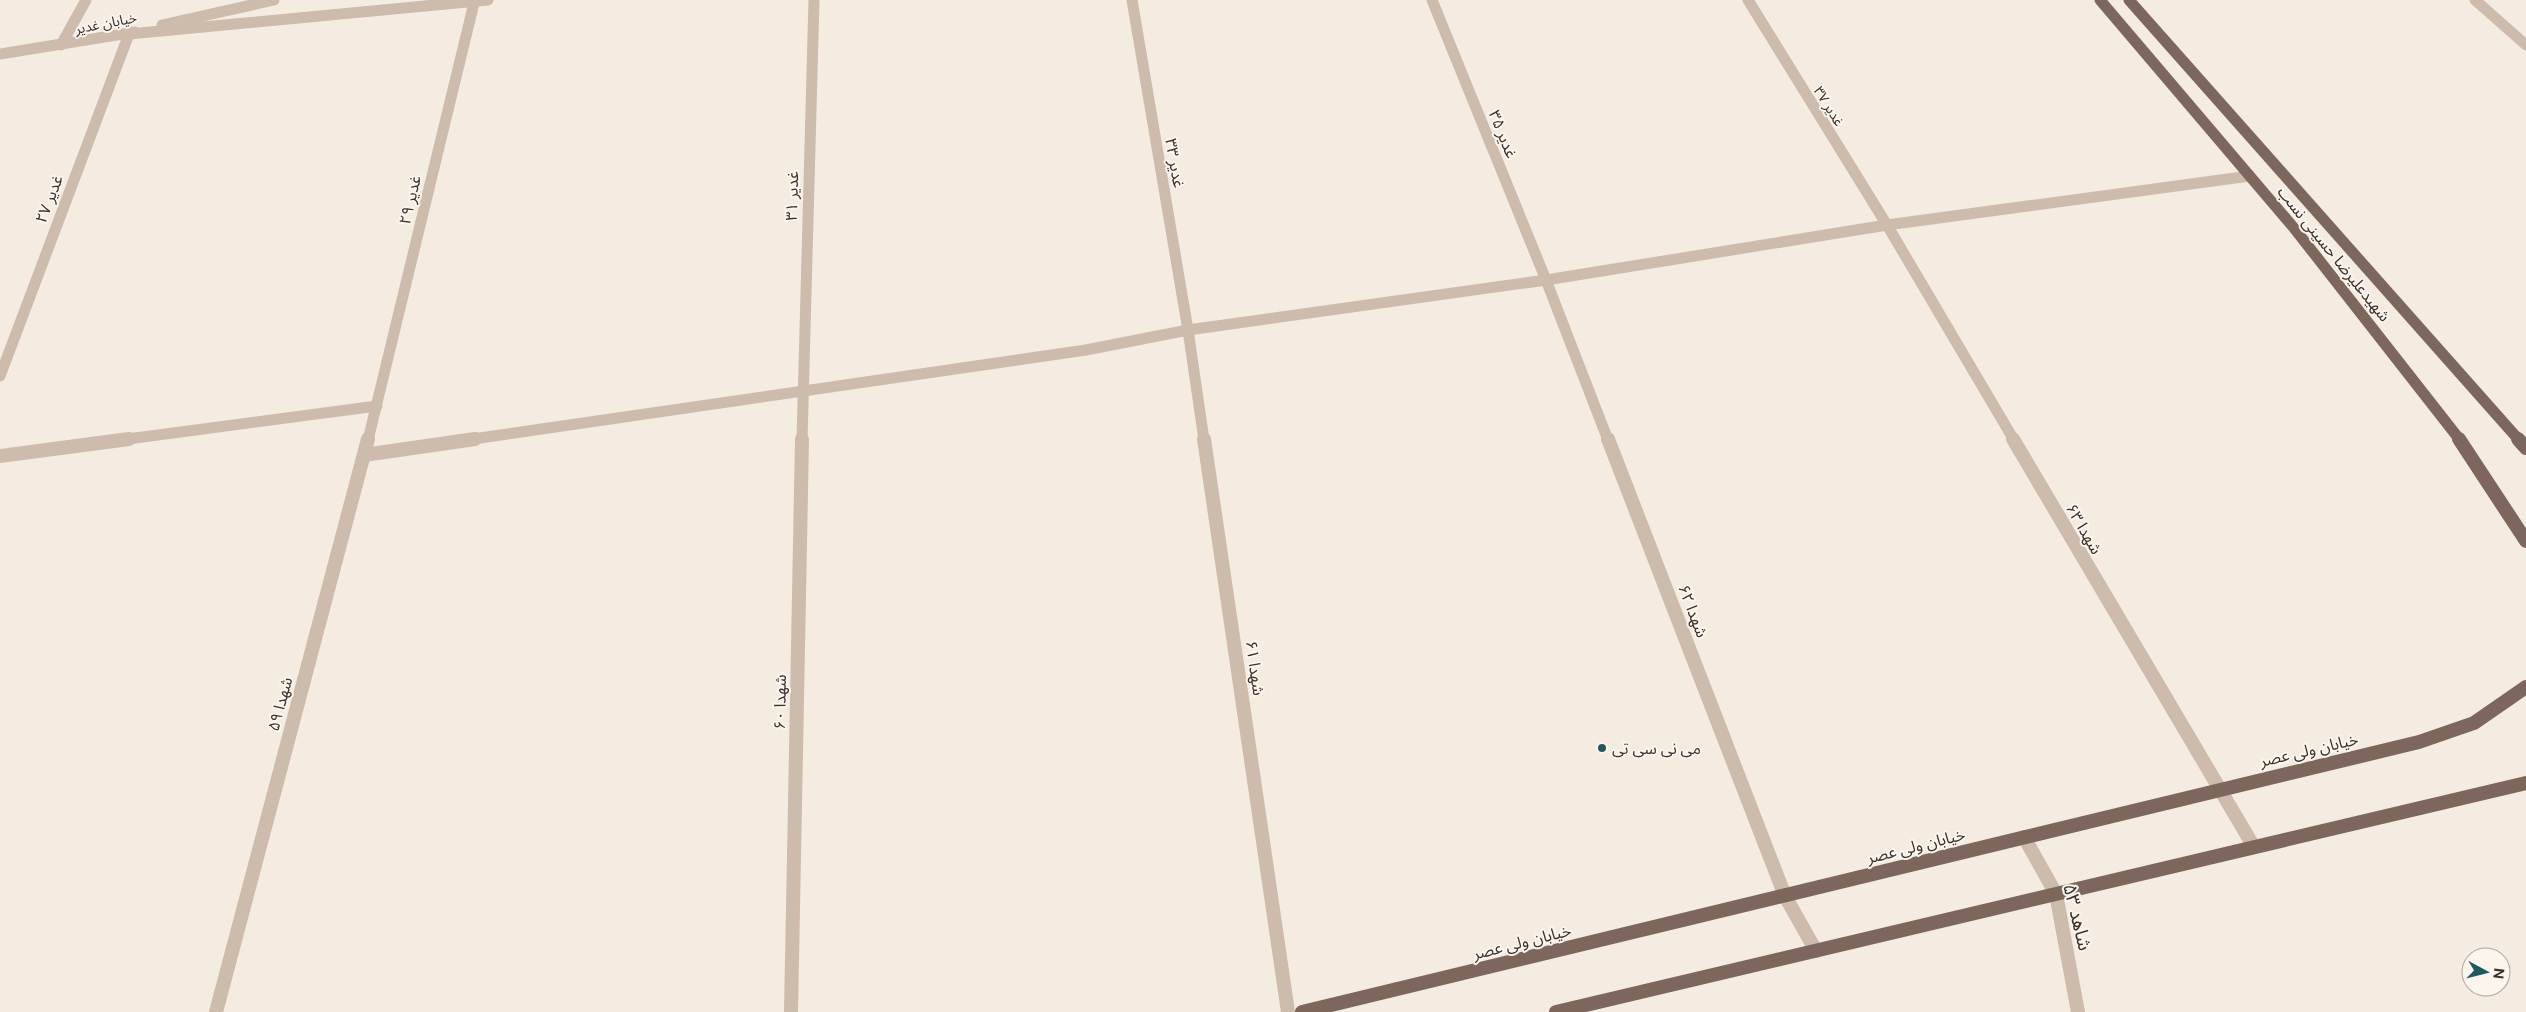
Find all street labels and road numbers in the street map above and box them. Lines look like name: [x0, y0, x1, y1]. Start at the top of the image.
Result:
street label: خیابان غدیر: [73, 9, 138, 38]
street label: غدیر ۳۷: [1810, 83, 1847, 129]
street label: غدیر ۳۵: [1485, 107, 1521, 161]
street label: غدیر ۳۳: [1161, 137, 1189, 189]
street label: غدیر ۳۱: [782, 171, 802, 221]
street label: غدیر ۲۷: [31, 172, 67, 226]
street label: غدیر ۲۹: [395, 174, 425, 226]
street label: شهیدعلیرضا حسینی نسب: [2274, 183, 2394, 325]
street label: شهدا ۶۳: [2062, 500, 2106, 558]
street label: شهدا ۶۲: [1674, 582, 1712, 640]
street label: شهدا ۶۱: [1242, 639, 1268, 697]
street label: شهدا ۶۰: [770, 674, 790, 730]
street label: شهدا ۵۹: [264, 675, 296, 733]
street label: خیابان ولی عصر: [2257, 729, 2360, 771]
street label: خیابان ولی عصر: [1864, 825, 1967, 868]
street label: شاهد ۵۳: [2059, 881, 2097, 953]
street label: خیابان ولی عصر: [1470, 921, 1573, 964]

